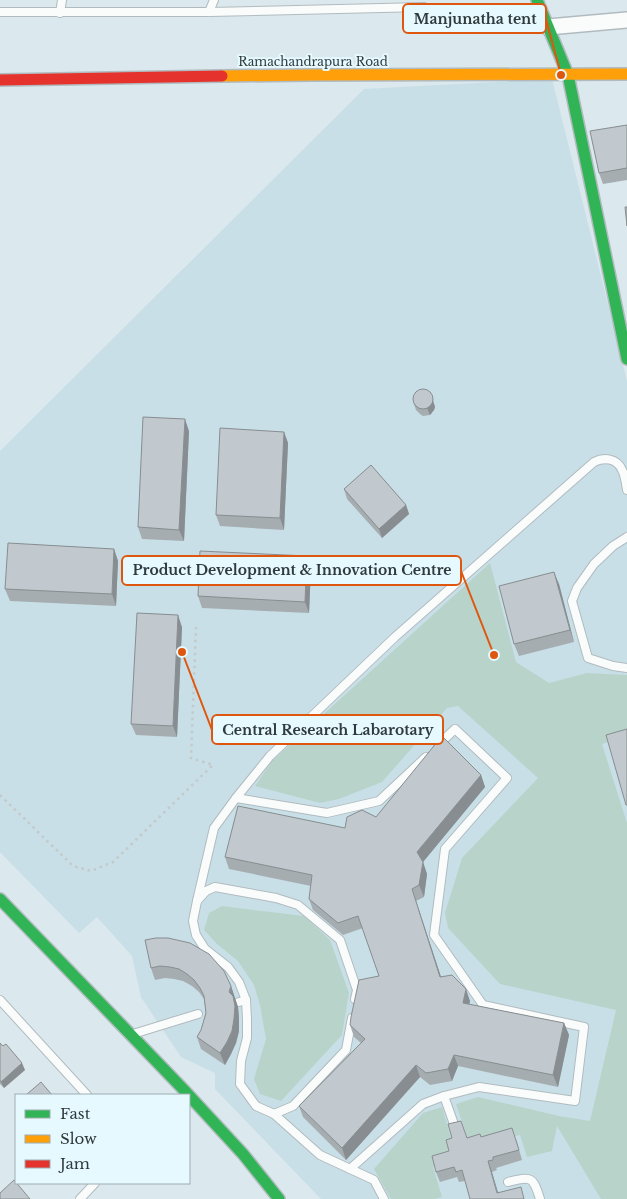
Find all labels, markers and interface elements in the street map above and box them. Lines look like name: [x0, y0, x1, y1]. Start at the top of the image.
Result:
callout: Manjunatha tent: [403, 4, 546, 33]
text: Manjunatha tent: [413, 10, 537, 28]
street label: Ramachandrapura Road: [238, 54, 388, 69]
callout: Product Development & Innovation Centre: [122, 556, 461, 585]
text: Product Development & Innovation Centre: [132, 561, 452, 579]
callout: Central Research Labarotary: [212, 715, 443, 744]
text: Central Research Labarotary: [222, 721, 435, 739]
legend: [15, 1094, 190, 1184]
text: Fast: [60, 1104, 91, 1123]
text: Slow: [60, 1129, 97, 1148]
text: Jam: [58, 1154, 90, 1173]

